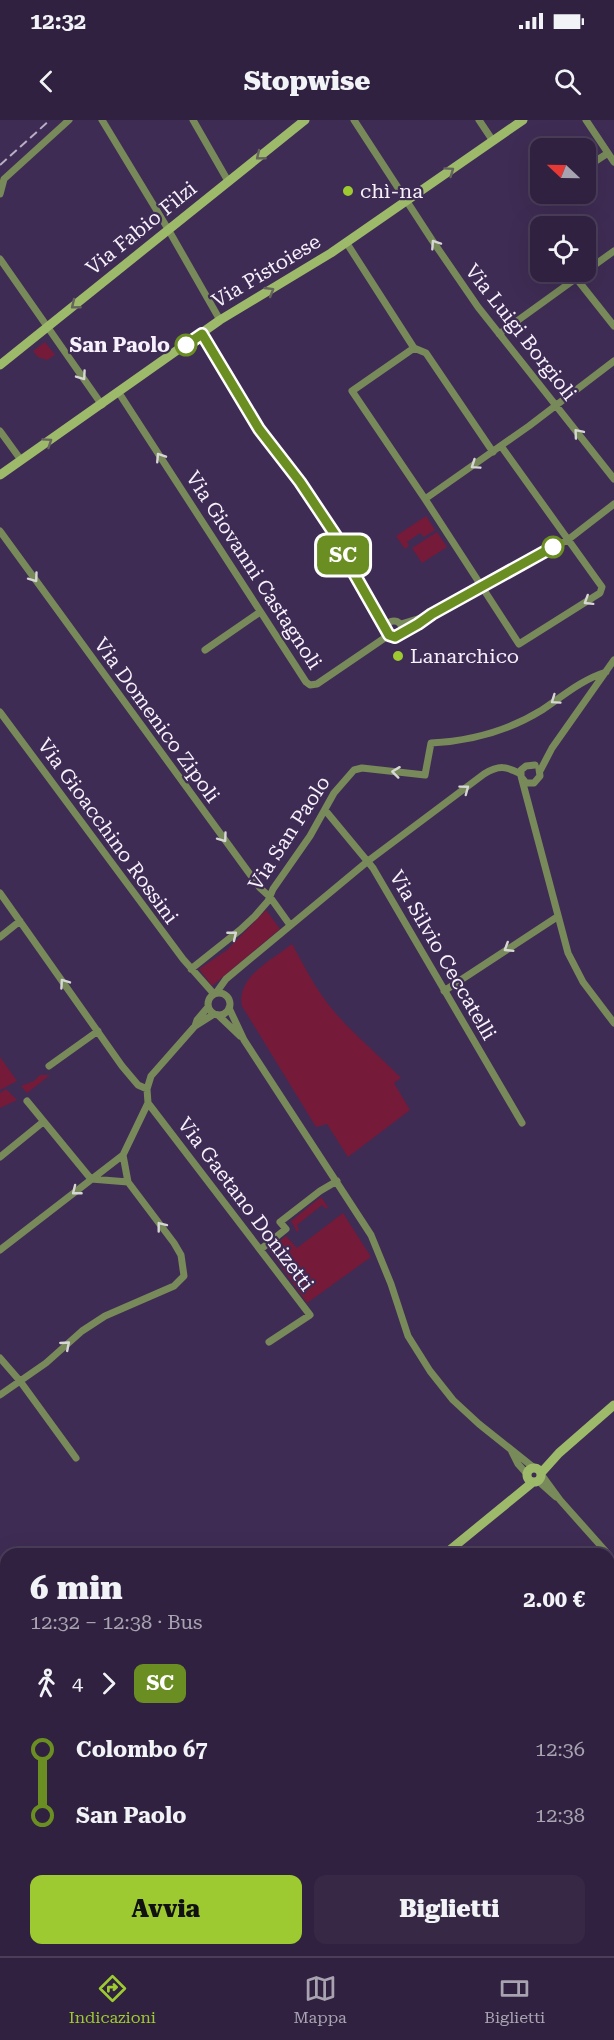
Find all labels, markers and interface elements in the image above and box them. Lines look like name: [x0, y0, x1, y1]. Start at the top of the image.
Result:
text: 12:32: [30, 9, 86, 34]
icon: back: [30, 65, 63, 98]
text: Stopwise: [244, 65, 370, 97]
icon: search: [551, 65, 584, 98]
north arrow: [530, 138, 596, 204]
map controls: [530, 138, 596, 282]
one-way arrow: [255, 149, 266, 160]
one-way arrow: [443, 167, 454, 178]
street label: Via Fabio Filzi: [81, 176, 201, 280]
place label: chì-na: [360, 179, 423, 203]
marker: chì-na: [341, 184, 355, 198]
button: locate: [530, 216, 596, 282]
street label: Via Pistoiese: [207, 229, 325, 313]
one-way arrow: [431, 240, 442, 251]
street label: Via Luigi Borgioli: [460, 259, 582, 405]
one-way arrow: [264, 286, 274, 298]
one-way arrow: [71, 298, 82, 309]
place label: San Paolo: [70, 333, 170, 357]
marker: San Paolo: [175, 334, 197, 356]
one-way arrow: [75, 369, 86, 380]
one-way arrow: [575, 429, 586, 440]
one-way arrow: [41, 438, 52, 449]
one-way arrow: [156, 453, 167, 464]
one-way arrow: [470, 458, 481, 469]
street label: Via Giovanni Castagnoli: [181, 466, 327, 674]
line badge: SC: [316, 536, 370, 574]
unlabelled marker: [542, 536, 564, 558]
text: SC: [329, 543, 357, 567]
one-way arrow: [27, 572, 38, 583]
one-way arrow: [584, 593, 594, 605]
street label: Via Domenico Zipoli: [89, 633, 225, 807]
place label: Lanarchico: [410, 644, 519, 668]
marker: Lanarchico: [391, 649, 405, 663]
one-way arrow: [551, 693, 562, 704]
street label: Via Gioacchino Rossini: [33, 734, 183, 928]
one-way arrow: [391, 766, 401, 779]
street label: Via San Paolo: [243, 771, 335, 895]
one-way arrow: [459, 785, 470, 796]
one-way arrow: [216, 831, 227, 842]
street label: Via Silvio Ceccatelli: [385, 866, 501, 1044]
one-way arrow: [226, 932, 237, 943]
one-way arrow: [504, 941, 515, 952]
one-way arrow: [60, 979, 71, 990]
street label: Via Gaetano Donizetti: [173, 1112, 319, 1296]
one-way arrow: [72, 1183, 83, 1194]
one-way arrow: [158, 1222, 169, 1233]
one-way arrow: [59, 1341, 70, 1352]
text: 6 min: [30, 1568, 123, 1607]
text: 2.00 €: [523, 1587, 585, 1612]
text: 12:32 – 12:38 · Bus: [30, 1610, 202, 1634]
icon: walk: [30, 1667, 63, 1700]
icon: forward: [92, 1667, 125, 1700]
text: 4: [72, 1671, 83, 1695]
text: SC: [146, 1671, 174, 1695]
text: Colombo 67: [76, 1737, 208, 1762]
text: 12:36: [535, 1737, 585, 1761]
text: San Paolo: [76, 1803, 186, 1828]
text: 12:38: [535, 1803, 585, 1827]
button: Avvia: [30, 1875, 302, 1944]
button: Biglietti: [314, 1875, 585, 1944]
tab: Indicazioni: [69, 1972, 156, 2027]
tab: Mappa: [294, 1972, 347, 2027]
tab: Biglietti: [484, 1972, 545, 2027]

